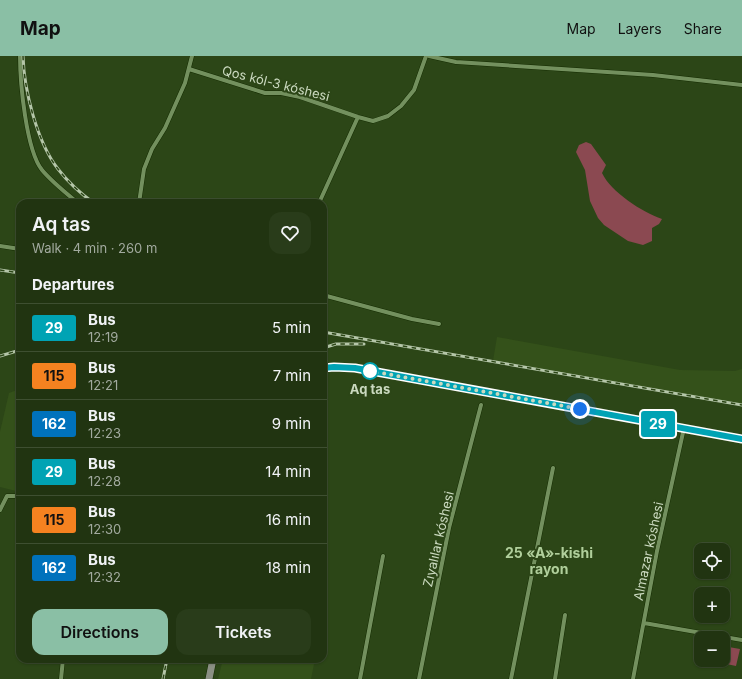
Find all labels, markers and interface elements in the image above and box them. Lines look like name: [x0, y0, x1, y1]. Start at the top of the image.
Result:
text: Map: [20, 17, 61, 40]
text: Map: [567, 20, 596, 37]
text: Layers: [618, 20, 662, 37]
text: Share: [684, 20, 722, 37]
street label: Qos kól-3 kóshesi: [221, 62, 331, 104]
button: heart: [269, 212, 311, 254]
text: Aq tas: [32, 213, 90, 236]
text: Walk · 4 min · 260 m: [32, 240, 157, 256]
text: Departures: [32, 275, 114, 294]
text: Bus: [88, 310, 116, 329]
text: 5 min: [272, 318, 311, 337]
text: 29: [45, 319, 63, 336]
text: 12:19: [88, 329, 118, 345]
text: Bus: [88, 358, 116, 377]
marker: Aq tas: [361, 362, 379, 380]
text: 7 min: [273, 366, 311, 385]
text: 115: [43, 367, 65, 384]
text: 12:21: [88, 377, 118, 393]
place label: Aq tas: [350, 381, 390, 397]
your location: [570, 399, 590, 419]
text: Bus: [88, 406, 116, 425]
line badge: 29: [640, 411, 676, 437]
text: 9 min: [272, 414, 311, 433]
text: 162: [42, 415, 66, 432]
text: 29: [649, 415, 667, 432]
text: 12:23: [88, 425, 121, 441]
text: Bus: [88, 454, 116, 473]
text: 14 min: [265, 462, 311, 481]
text: 29: [45, 463, 63, 480]
text: 12:28: [88, 473, 121, 489]
street label: Zıyalılar kóshesi: [419, 489, 457, 589]
street label: Almazar kóshesi: [630, 500, 666, 602]
text: Bus: [88, 502, 116, 521]
text: 16 min: [266, 510, 311, 529]
text: 115: [43, 511, 65, 528]
text: 12:30: [88, 521, 121, 537]
map controls: [694, 543, 730, 667]
button: locate: [694, 543, 730, 579]
district label: 25 «A»-kishi rayon: [505, 544, 593, 577]
text: Bus: [88, 550, 116, 569]
text: 18 min: [266, 558, 311, 577]
text: 162: [42, 559, 66, 576]
text: 12:32: [88, 569, 121, 585]
button: +: [694, 587, 730, 623]
button: Directions: [32, 609, 168, 655]
button: Tickets: [176, 609, 311, 655]
button: −: [694, 631, 730, 667]

